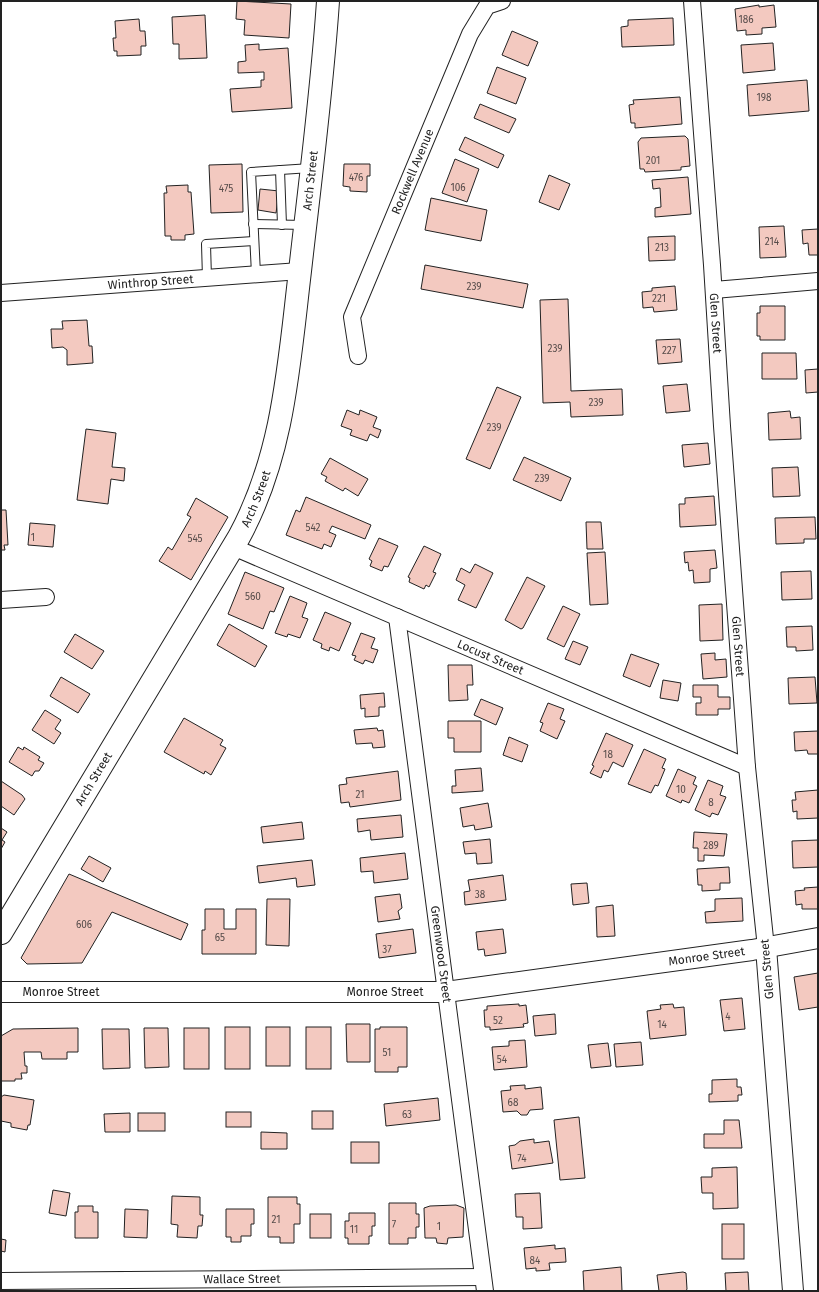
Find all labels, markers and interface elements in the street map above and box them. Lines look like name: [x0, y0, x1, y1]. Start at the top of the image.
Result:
house number: 186: [738, 14, 754, 26]
house number: 198: [756, 92, 772, 104]
street label: Rockwell Avenue: [389, 127, 437, 216]
street label: Arch Street: [300, 149, 321, 211]
house number: 201: [646, 155, 660, 167]
house number: 476: [349, 172, 363, 184]
house number: 106: [450, 182, 466, 194]
house number: 475: [219, 183, 233, 195]
house number: 214: [765, 236, 780, 248]
house number: 213: [655, 242, 669, 254]
street label: Winthrop Street: [107, 272, 195, 292]
house number: 239: [466, 281, 482, 293]
house number: 221: [652, 293, 666, 305]
street label: Glen Street: [707, 293, 725, 354]
house number: 239: [547, 343, 563, 355]
house number: 227: [662, 345, 677, 357]
house number: 239: [588, 397, 604, 409]
house number: 239: [486, 422, 502, 434]
street label: Arch Street: [238, 468, 274, 529]
house number: 239: [534, 473, 550, 485]
house number: 542: [305, 522, 321, 534]
house number: 1: [31, 532, 35, 544]
house number: 545: [187, 533, 203, 545]
house number: 560: [245, 591, 261, 603]
street label: Glen Street: [729, 616, 747, 678]
street label: Locust Street: [455, 637, 526, 678]
street label: Arch Street: [72, 749, 115, 808]
house number: 18: [603, 749, 613, 761]
house number: 10: [676, 784, 686, 796]
house number: 21: [355, 789, 365, 801]
house number: 8: [708, 797, 714, 809]
house number: 289: [703, 840, 719, 852]
house number: 38: [475, 889, 486, 901]
street label: Greenwood Street: [428, 905, 454, 1004]
house number: 606: [76, 919, 92, 931]
house number: 65: [215, 932, 225, 944]
street label: Glen Street: [757, 938, 777, 1000]
house number: 37: [382, 944, 392, 956]
street label: Monroe Street: [667, 944, 746, 968]
street label: Monroe Street: [22, 985, 100, 999]
street label: Monroe Street: [346, 985, 424, 999]
house number: 4: [725, 1011, 731, 1023]
house number: 52: [493, 1015, 503, 1027]
house number: 14: [657, 1019, 668, 1031]
house number: 51: [383, 1047, 391, 1059]
house number: 54: [497, 1054, 508, 1066]
house number: 68: [508, 1097, 519, 1109]
house number: 63: [402, 1109, 412, 1121]
house number: 74: [517, 1153, 527, 1165]
house number: 21: [271, 1214, 281, 1226]
house number: 7: [392, 1219, 397, 1231]
house number: 1: [437, 1221, 441, 1233]
house number: 11: [350, 1224, 358, 1236]
house number: 84: [530, 1255, 541, 1267]
street label: Wallace Street: [203, 1272, 281, 1286]

